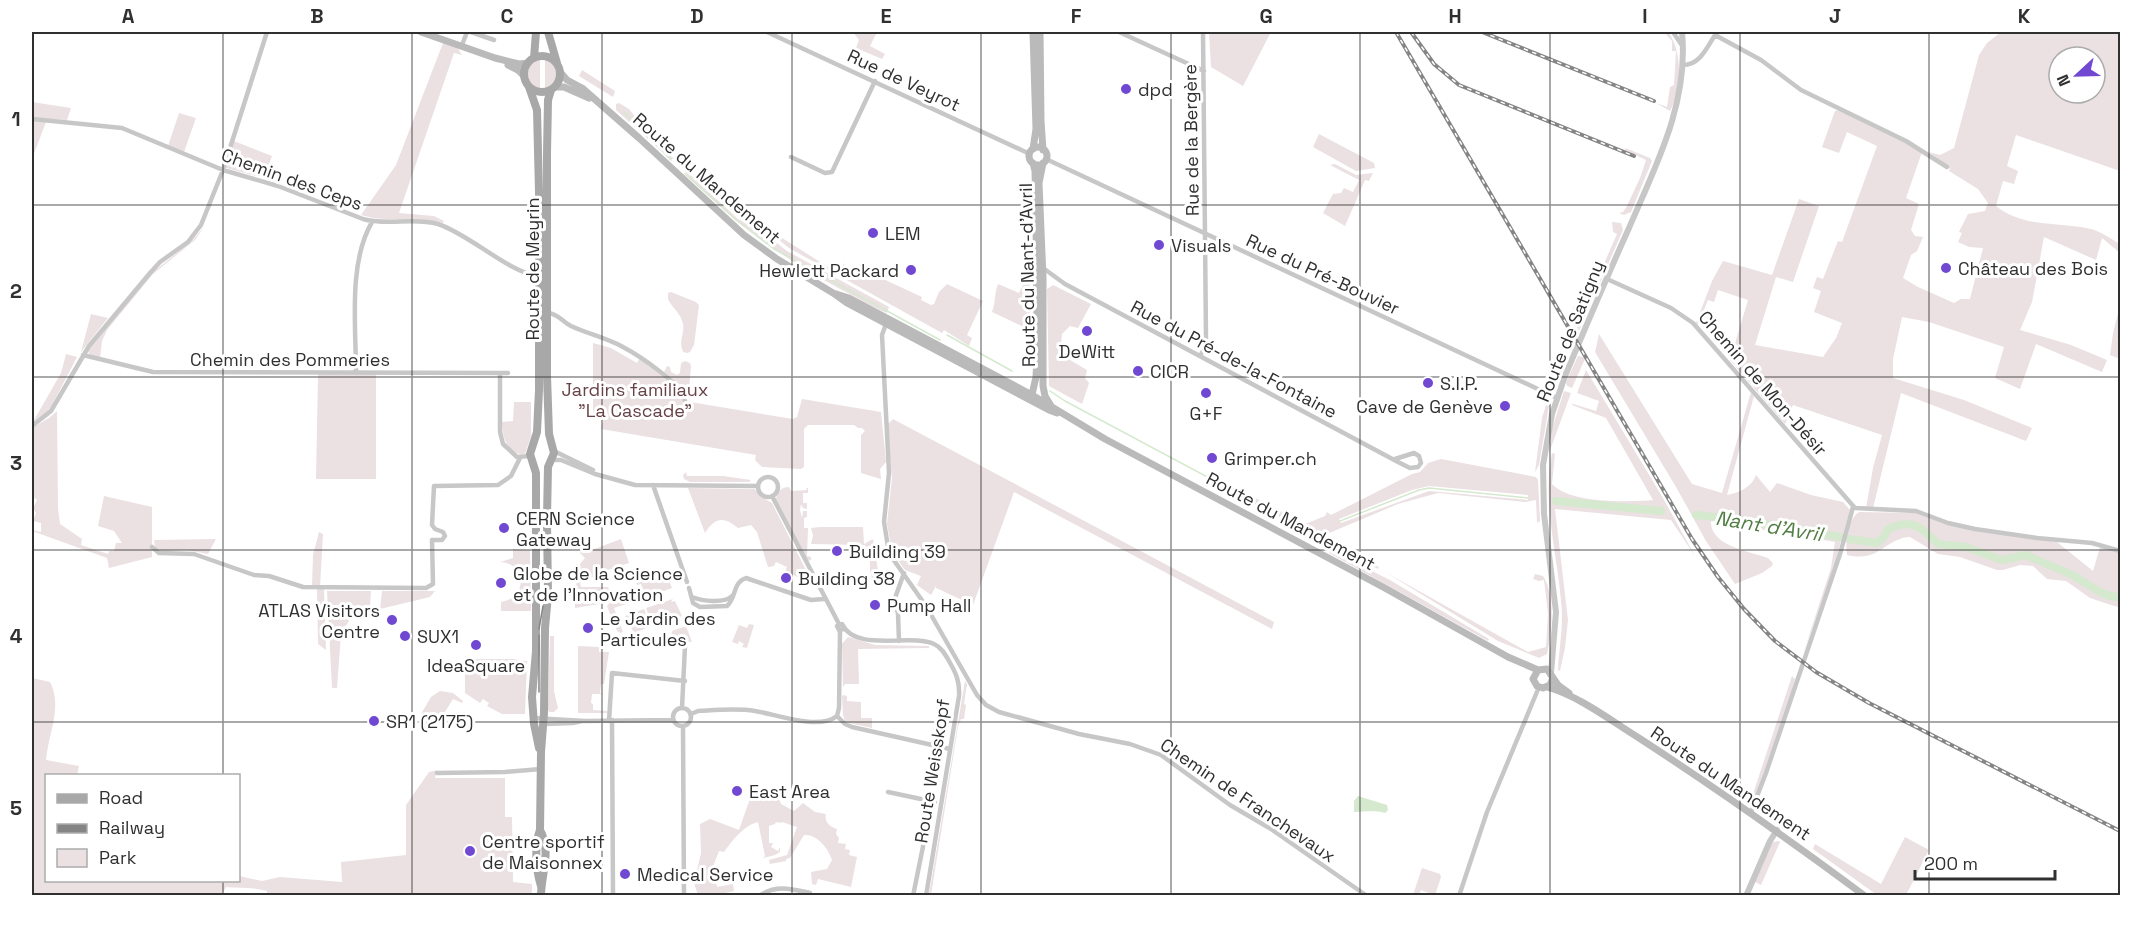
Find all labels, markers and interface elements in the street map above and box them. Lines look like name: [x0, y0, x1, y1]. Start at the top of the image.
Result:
text: A: [122, 3, 135, 29]
text: B: [310, 3, 324, 29]
text: C: [501, 3, 514, 29]
text: D: [690, 3, 704, 29]
text: E: [880, 3, 892, 29]
text: F: [1071, 3, 1082, 29]
text: G: [1259, 3, 1273, 29]
text: H: [1448, 3, 1462, 29]
text: I: [1642, 3, 1648, 29]
text: J: [1829, 3, 1841, 29]
text: K: [2018, 3, 2031, 29]
street label: Rue de Veyrot: [844, 44, 964, 116]
north arrow: [2047, 45, 2107, 105]
street label: Rue de la Bergère: [1178, 64, 1204, 216]
text: N: [2052, 72, 2075, 89]
place label: dpd: [1138, 78, 1173, 101]
marker: dpd: [1119, 82, 1133, 96]
text: 1: [11, 106, 21, 132]
street label: Route du Mandement: [628, 108, 786, 248]
street label: Chemin des Ceps: [218, 143, 366, 215]
street label: Route du Nant-d'Avril: [1014, 183, 1040, 367]
street label: Route de Meyrin: [521, 197, 544, 341]
place label: LEM: [885, 222, 921, 245]
marker: LEM: [866, 226, 880, 240]
street label: Rue du Pré-Bouvier: [1243, 228, 1404, 320]
place label: Visuals: [1171, 234, 1231, 257]
marker: Visuals: [1152, 238, 1166, 252]
street label: Route de Satigny: [1531, 257, 1609, 405]
place label: Château des Bois: [1958, 257, 2108, 280]
place label: Hewlett Packard: [759, 259, 899, 282]
marker: Château des Bois: [1939, 261, 1953, 275]
marker: Hewlett Packard: [904, 263, 918, 277]
text: 2: [10, 278, 22, 304]
street label: Rue du Pré-de-la-Fontaine: [1127, 295, 1341, 423]
street label: Chemin de Mon-Désir: [1694, 306, 1832, 460]
marker: DeWitt: [1080, 324, 1094, 338]
place label: DeWitt: [1059, 340, 1115, 363]
street label: Chemin des Pommeries: [190, 348, 390, 371]
place label: CICR: [1150, 360, 1189, 383]
marker: CICR: [1131, 364, 1145, 378]
place label: S.I.P.: [1440, 372, 1478, 395]
marker: S.I.P.: [1421, 376, 1435, 390]
park label: Jardins familiaux "La Cascade": [562, 378, 708, 422]
marker: G+F: [1199, 386, 1213, 400]
place label: Cave de Genève: [1356, 395, 1493, 418]
marker: Cave de Genève: [1498, 399, 1512, 413]
place label: G+F: [1190, 402, 1223, 425]
place label: Grimper.ch: [1224, 447, 1317, 470]
text: 3: [10, 450, 22, 476]
marker: Grimper.ch: [1205, 451, 1219, 465]
street label: Route du Mandement: [1202, 467, 1380, 575]
water label: Nant d'Avril: [1714, 505, 1826, 548]
place label: CERN Science Gateway: [516, 507, 635, 551]
marker: CERN Science Gateway: [497, 521, 511, 535]
place label: Building 39: [849, 540, 946, 563]
marker: Building 39: [830, 544, 844, 558]
place label: Globe de la Science et de l'Innovation: [513, 562, 683, 606]
place label: Building 38: [798, 567, 895, 590]
marker: Building 38: [779, 571, 793, 585]
marker: Globe de la Science et de l'Innovation: [494, 576, 508, 590]
place label: Pump Hall: [887, 594, 972, 617]
marker: Pump Hall: [868, 598, 882, 612]
place label: ATLAS Visitors Centre: [258, 599, 380, 643]
place label: Le Jardin des Particules: [600, 607, 716, 651]
marker: ATLAS Visitors Centre: [385, 613, 399, 627]
marker: Le Jardin des Particules: [581, 621, 595, 635]
text: 4: [10, 623, 23, 649]
place label: SUX1: [417, 625, 459, 648]
marker: SUX1: [398, 629, 412, 643]
marker: IdeaSquare: [469, 638, 483, 652]
place label: IdeaSquare: [427, 654, 525, 677]
street label: Route Weisskopf: [909, 697, 955, 845]
place label: SR1 (2175): [386, 710, 473, 733]
marker: SR1 (2175): [367, 714, 381, 728]
street label: Route du Mandement: [1646, 721, 1816, 845]
street label: Chemin de Franchevaux: [1156, 733, 1340, 867]
legend: [45, 774, 240, 882]
place label: East Area: [749, 780, 830, 803]
marker: East Area: [730, 784, 744, 798]
text: Road: [99, 786, 143, 809]
text: 5: [10, 795, 22, 821]
text: Railway: [99, 816, 165, 839]
place label: Centre sportif de Maisonnex: [482, 830, 605, 874]
scale bar: [1915, 843, 2054, 881]
marker: Centre sportif de Maisonnex: [463, 844, 477, 858]
text: Park: [99, 846, 137, 869]
text: 200 m: [1924, 852, 1978, 875]
place label: Medical Service: [637, 863, 773, 886]
marker: Medical Service: [618, 867, 632, 881]

